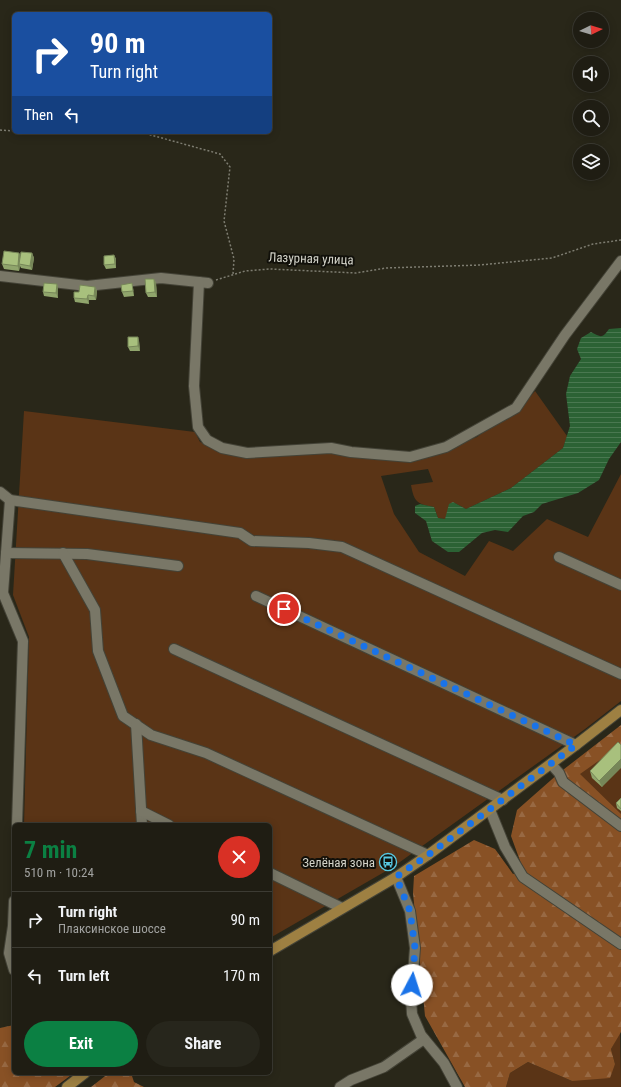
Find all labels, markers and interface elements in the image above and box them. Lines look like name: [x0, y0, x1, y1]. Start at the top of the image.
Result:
north arrow: [573, 12, 609, 48]
map controls: [573, 12, 609, 180]
text: 90 m: [90, 27, 146, 60]
icon: right: [24, 28, 76, 80]
button: sound: [573, 56, 609, 92]
text: Turn right: [90, 61, 158, 82]
button: search: [573, 100, 609, 136]
icon: left: [61, 104, 83, 126]
text: Then: [24, 106, 53, 124]
button: layers: [573, 144, 609, 180]
street label: Лазурная улица: [268, 250, 354, 267]
pin: [267, 592, 301, 626]
icon: arrive: [273, 598, 295, 620]
text: 7 min: [24, 836, 77, 864]
button: close: [218, 836, 260, 878]
bus stop icon: Зелёная зона: [378, 852, 398, 872]
place label: Зелёная зона: [302, 855, 375, 870]
text: 510 m · 10:24: [24, 865, 94, 880]
text: Turn right: [58, 903, 117, 921]
icon: right: [24, 909, 46, 931]
text: 90 m: [230, 911, 260, 929]
text: Плаксинское шоссе: [58, 921, 166, 936]
position arrow: [391, 964, 433, 1006]
icon: left: [24, 965, 46, 987]
text: Turn left: [58, 967, 109, 985]
text: 170 m: [223, 967, 260, 985]
button: Exit: [24, 1021, 138, 1067]
button: Share: [146, 1021, 260, 1067]

